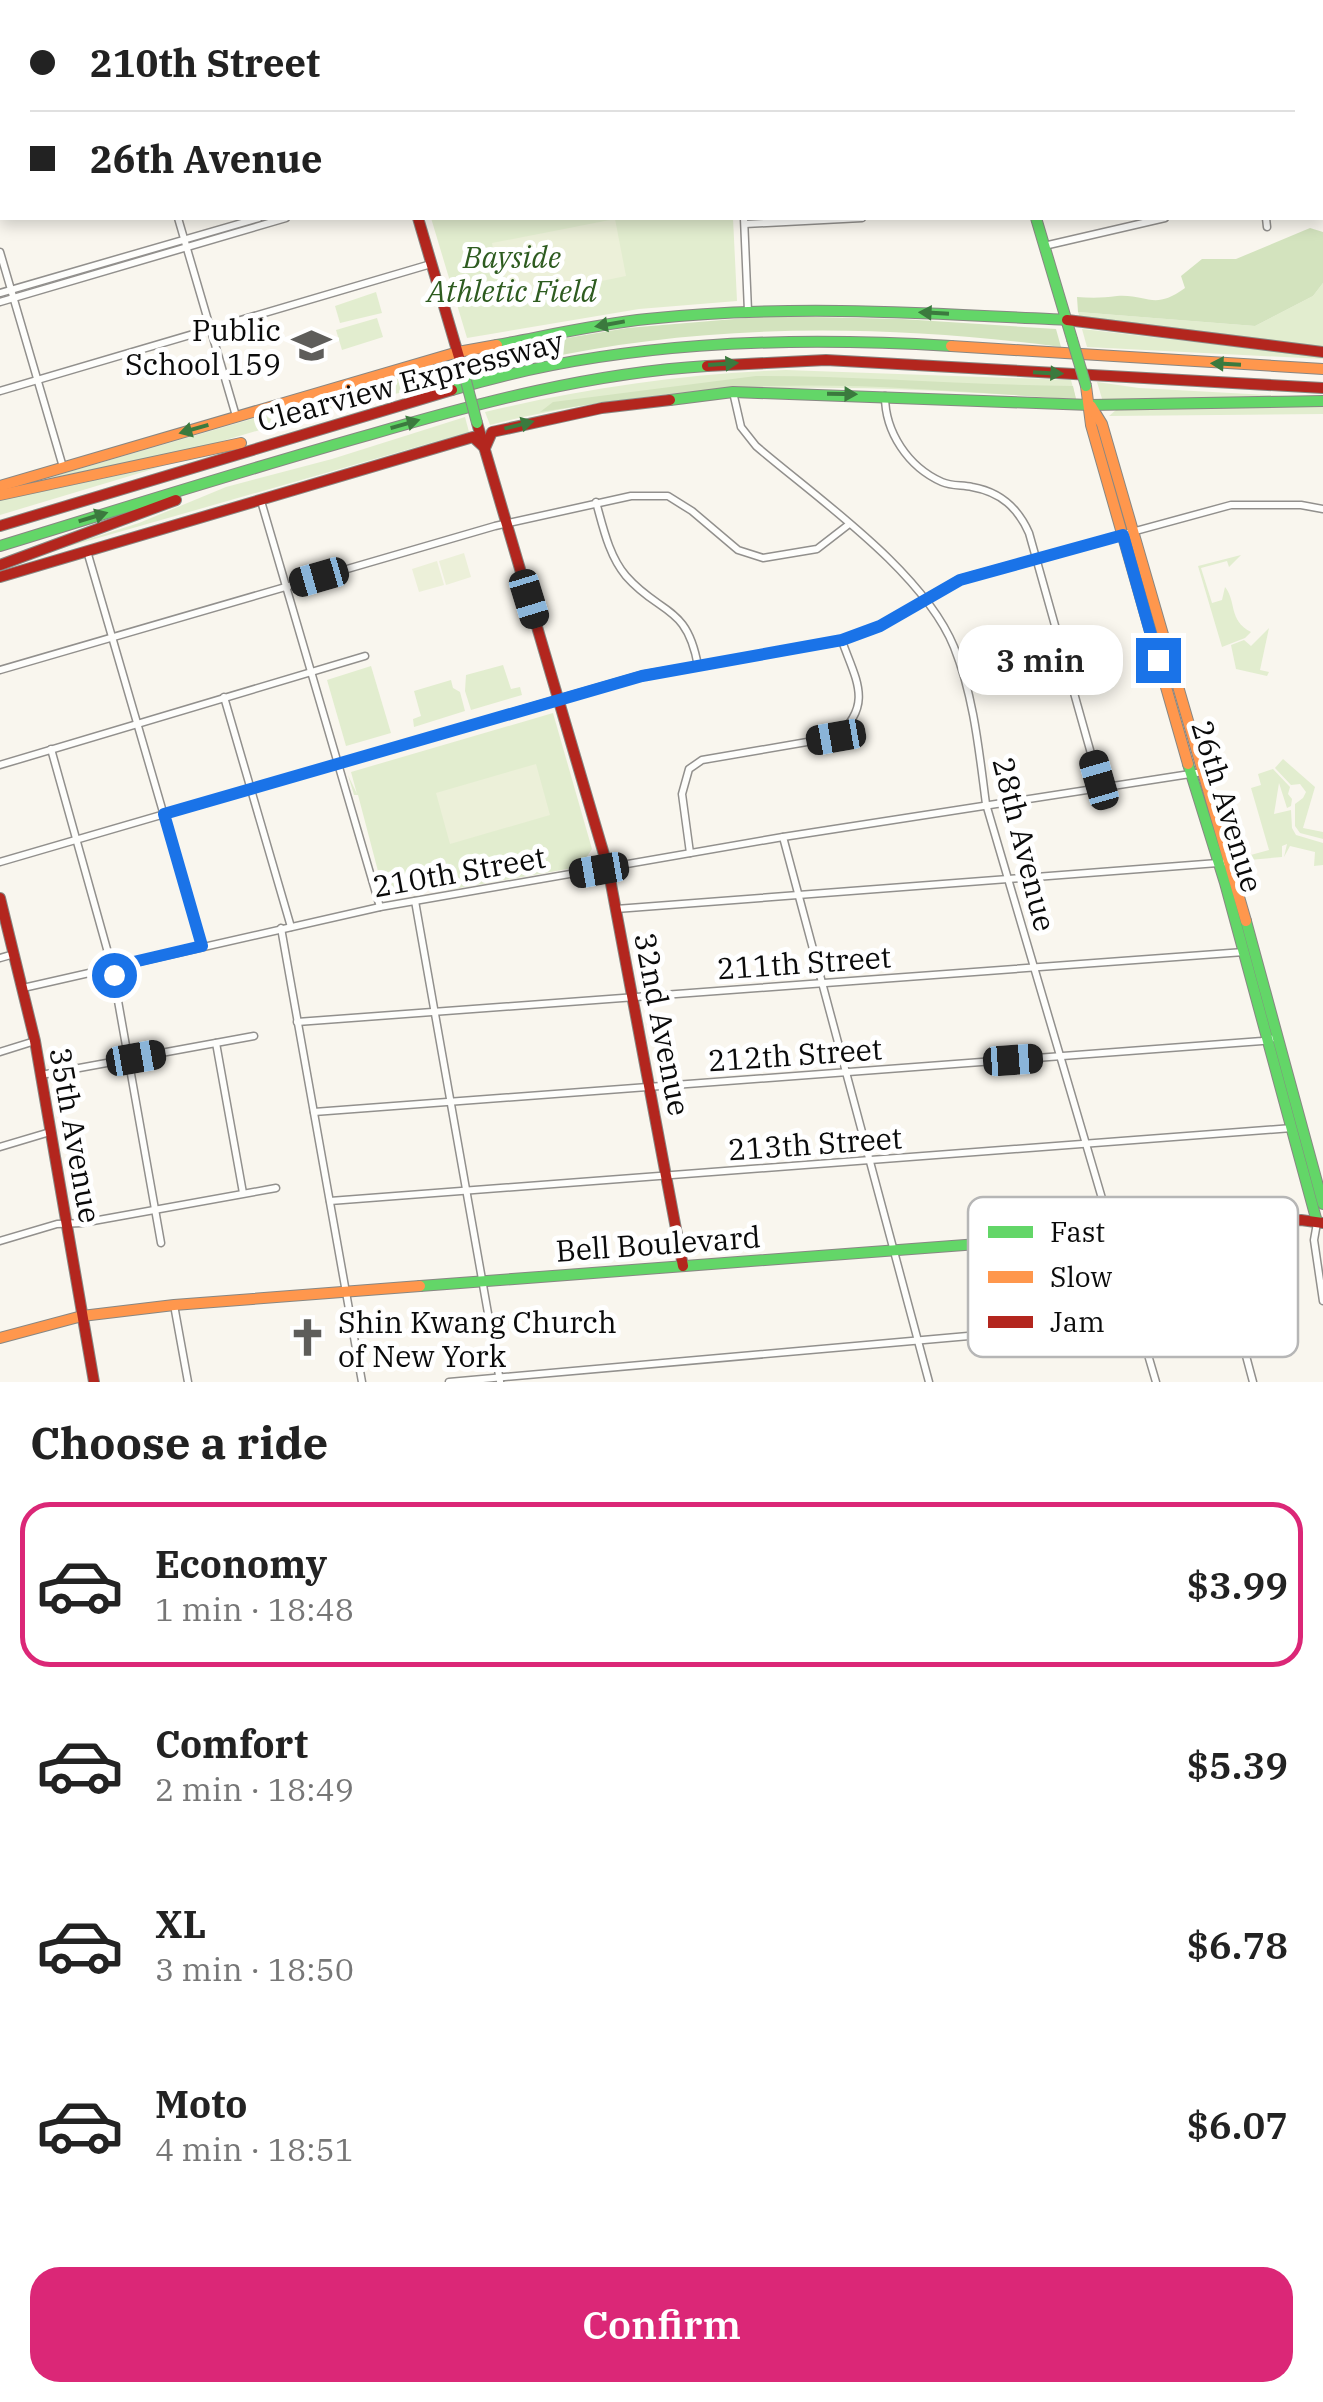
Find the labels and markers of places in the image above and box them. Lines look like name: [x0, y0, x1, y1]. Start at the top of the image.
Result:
place label: Public School 159: [125, 310, 281, 383]
school or university icon: Public School 159: [290, 325, 332, 367]
place label: Shin Kwang Church of New York: [338, 1302, 617, 1375]
church icon: Shin Kwang Church of New York: [287, 1317, 329, 1359]

